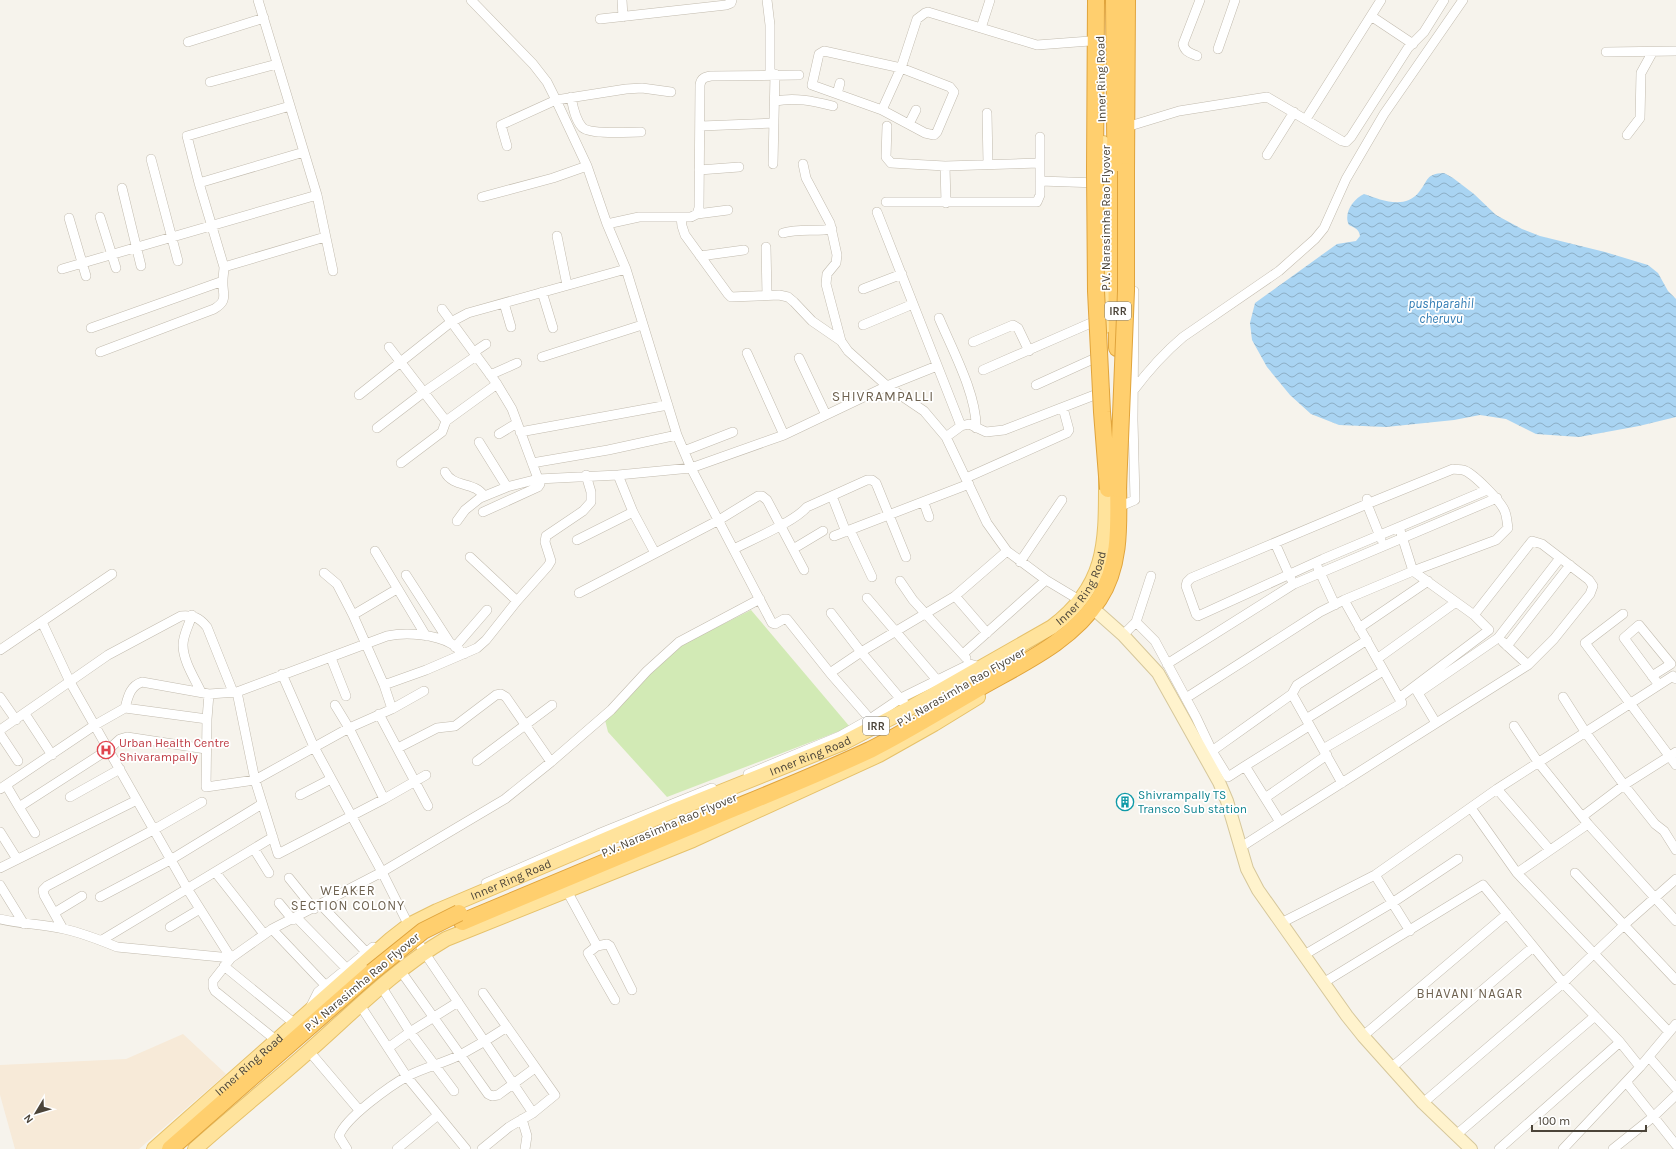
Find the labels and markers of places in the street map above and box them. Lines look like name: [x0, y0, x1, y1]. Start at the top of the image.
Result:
place label: Urban Health Centre Shivarampally: [119, 736, 230, 764]
hospital icon: Urban Health Centre Shivarampally: [96, 740, 116, 760]
place label: Shivrampally TS Transco Sub station: [1138, 788, 1247, 816]
building icon: Shivrampally TS Transco Sub station: [1115, 792, 1135, 812]

